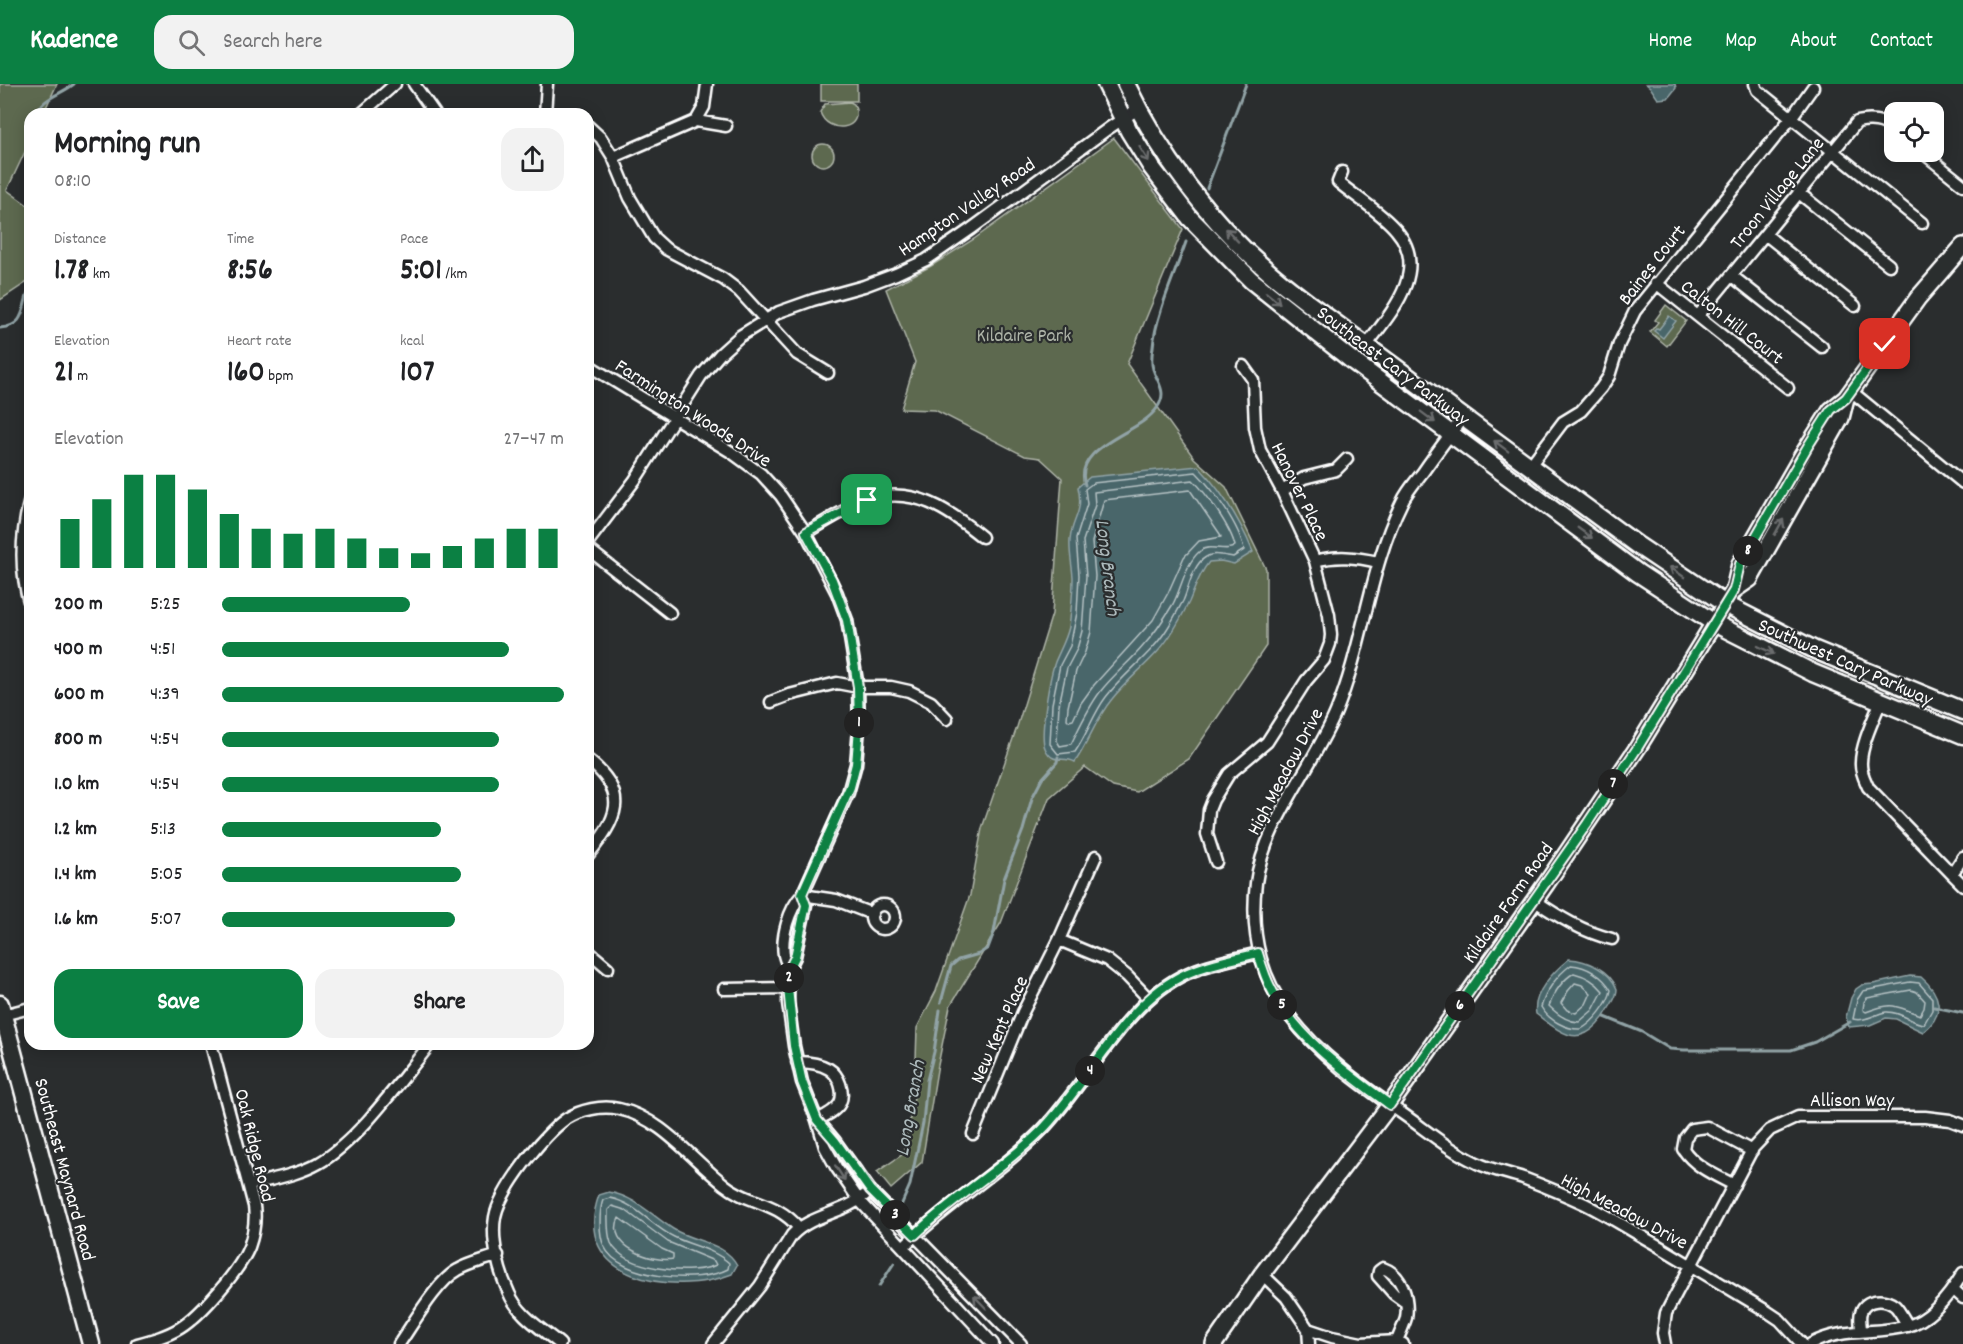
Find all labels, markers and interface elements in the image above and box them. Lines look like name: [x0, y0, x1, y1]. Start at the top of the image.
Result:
search box: [154, 15, 574, 69]
text: Kadence: [30, 22, 118, 62]
icon: search: [175, 26, 208, 59]
text: Search here: [223, 27, 322, 58]
text: Home: [1648, 27, 1692, 57]
text: Map: [1725, 27, 1757, 57]
text: About: [1790, 27, 1837, 57]
text: Contact: [1870, 27, 1933, 57]
map controls: [1884, 102, 1944, 162]
button: locate: [1884, 102, 1944, 162]
text: Morning run: [54, 122, 201, 169]
button: share: [501, 128, 564, 191]
street label: Troon Village Lane: [1724, 132, 1832, 256]
one-way arrow: [1138, 145, 1150, 162]
street label: Hampton Valley Road: [893, 152, 1042, 265]
text: 08:10: [54, 168, 92, 196]
street label: Baines Court: [1613, 219, 1694, 312]
text: Distance: [54, 228, 106, 251]
text: Time: [227, 228, 254, 251]
text: Pace: [400, 228, 428, 251]
one-way arrow: [1225, 228, 1239, 243]
text: 1.78: [54, 251, 89, 294]
text: 8:56: [227, 251, 273, 294]
text: 5:01: [400, 251, 442, 294]
text: km: [89, 263, 110, 286]
text: /km: [442, 263, 468, 286]
street label: Calton Hill Court: [1674, 274, 1789, 373]
one-way arrow: [1265, 292, 1281, 305]
street label: Southeast Cary Parkway: [1310, 300, 1475, 435]
pin: [1859, 318, 1910, 369]
park label: Kildaire Park: [977, 323, 1071, 351]
icon: check: [1868, 327, 1901, 360]
text: Elevation: [54, 330, 110, 353]
text: Heart rate: [227, 330, 292, 353]
text: kcal: [400, 330, 424, 353]
text: 21: [54, 353, 74, 396]
text: 160: [227, 353, 265, 396]
text: 107: [400, 353, 434, 396]
street label: Farmington Woods Drive: [609, 353, 776, 476]
text: m: [74, 365, 88, 388]
text: bpm: [265, 365, 294, 388]
one-way arrow: [1420, 411, 1436, 423]
text: Elevation: [54, 426, 124, 454]
text: 27–47 m: [503, 426, 564, 454]
street label: Hanover Place: [1262, 438, 1334, 547]
one-way arrow: [1493, 439, 1509, 452]
pin: [841, 474, 892, 525]
icon: arrive: [850, 483, 883, 516]
water label: Long Branch: [1085, 517, 1127, 619]
one-way arrow: [1773, 519, 1785, 536]
one-way arrow: [1576, 527, 1592, 539]
pin: 8: [1733, 536, 1763, 566]
text: 8: [1745, 539, 1751, 562]
one-way arrow: [1669, 566, 1685, 578]
text: 200 m: [54, 591, 103, 619]
text: 5:25: [150, 591, 181, 619]
street label: Southwest Cary Parkway: [1753, 613, 1938, 715]
text: 400 m: [54, 636, 102, 664]
text: 4:51: [150, 636, 175, 664]
one-way arrow: [1757, 644, 1774, 656]
text: 600 m: [54, 681, 104, 709]
text: 4:39: [150, 681, 180, 709]
street label: High Meadow Drive: [1241, 704, 1332, 841]
pin: 1: [844, 708, 874, 738]
text: 1: [857, 711, 861, 734]
text: 800 m: [54, 726, 102, 754]
text: 4:54: [150, 726, 179, 754]
pin: 7: [1598, 769, 1628, 799]
text: 1.0 km: [54, 771, 99, 799]
text: 4:54: [150, 771, 179, 799]
text: 7: [1610, 772, 1616, 795]
text: 1.2 km: [54, 816, 97, 844]
text: 5:13: [150, 816, 176, 844]
street label: Kildaire Farm Road: [1457, 837, 1562, 970]
text: 1.4 km: [54, 861, 97, 889]
text: 5:05: [150, 861, 183, 889]
text: 1.6 km: [54, 906, 98, 934]
text: 5:07: [150, 906, 181, 934]
pin: 2: [774, 963, 804, 993]
text: 2: [786, 966, 793, 989]
button: Save: [54, 969, 303, 1038]
button: Share: [315, 969, 564, 1038]
street label: New Kent Place: [964, 972, 1037, 1089]
pin: 5: [1267, 990, 1297, 1020]
pin: 6: [1445, 991, 1475, 1021]
text: 5: [1278, 993, 1286, 1016]
text: 6: [1456, 994, 1464, 1017]
pin: 4: [1075, 1056, 1105, 1086]
water label: Long Branch: [889, 1057, 935, 1159]
text: 4: [1087, 1059, 1093, 1082]
street label: Southeast Maynard Road: [25, 1075, 101, 1264]
street label: Oak Ridge Road: [225, 1086, 281, 1205]
street label: Allison Way: [1810, 1088, 1895, 1116]
one-way arrow: [834, 1164, 846, 1181]
street label: High Meadow Drive: [1555, 1167, 1692, 1258]
pin: 3: [880, 1200, 910, 1230]
text: 3: [891, 1203, 899, 1226]
one-way arrow: [972, 1295, 987, 1310]

